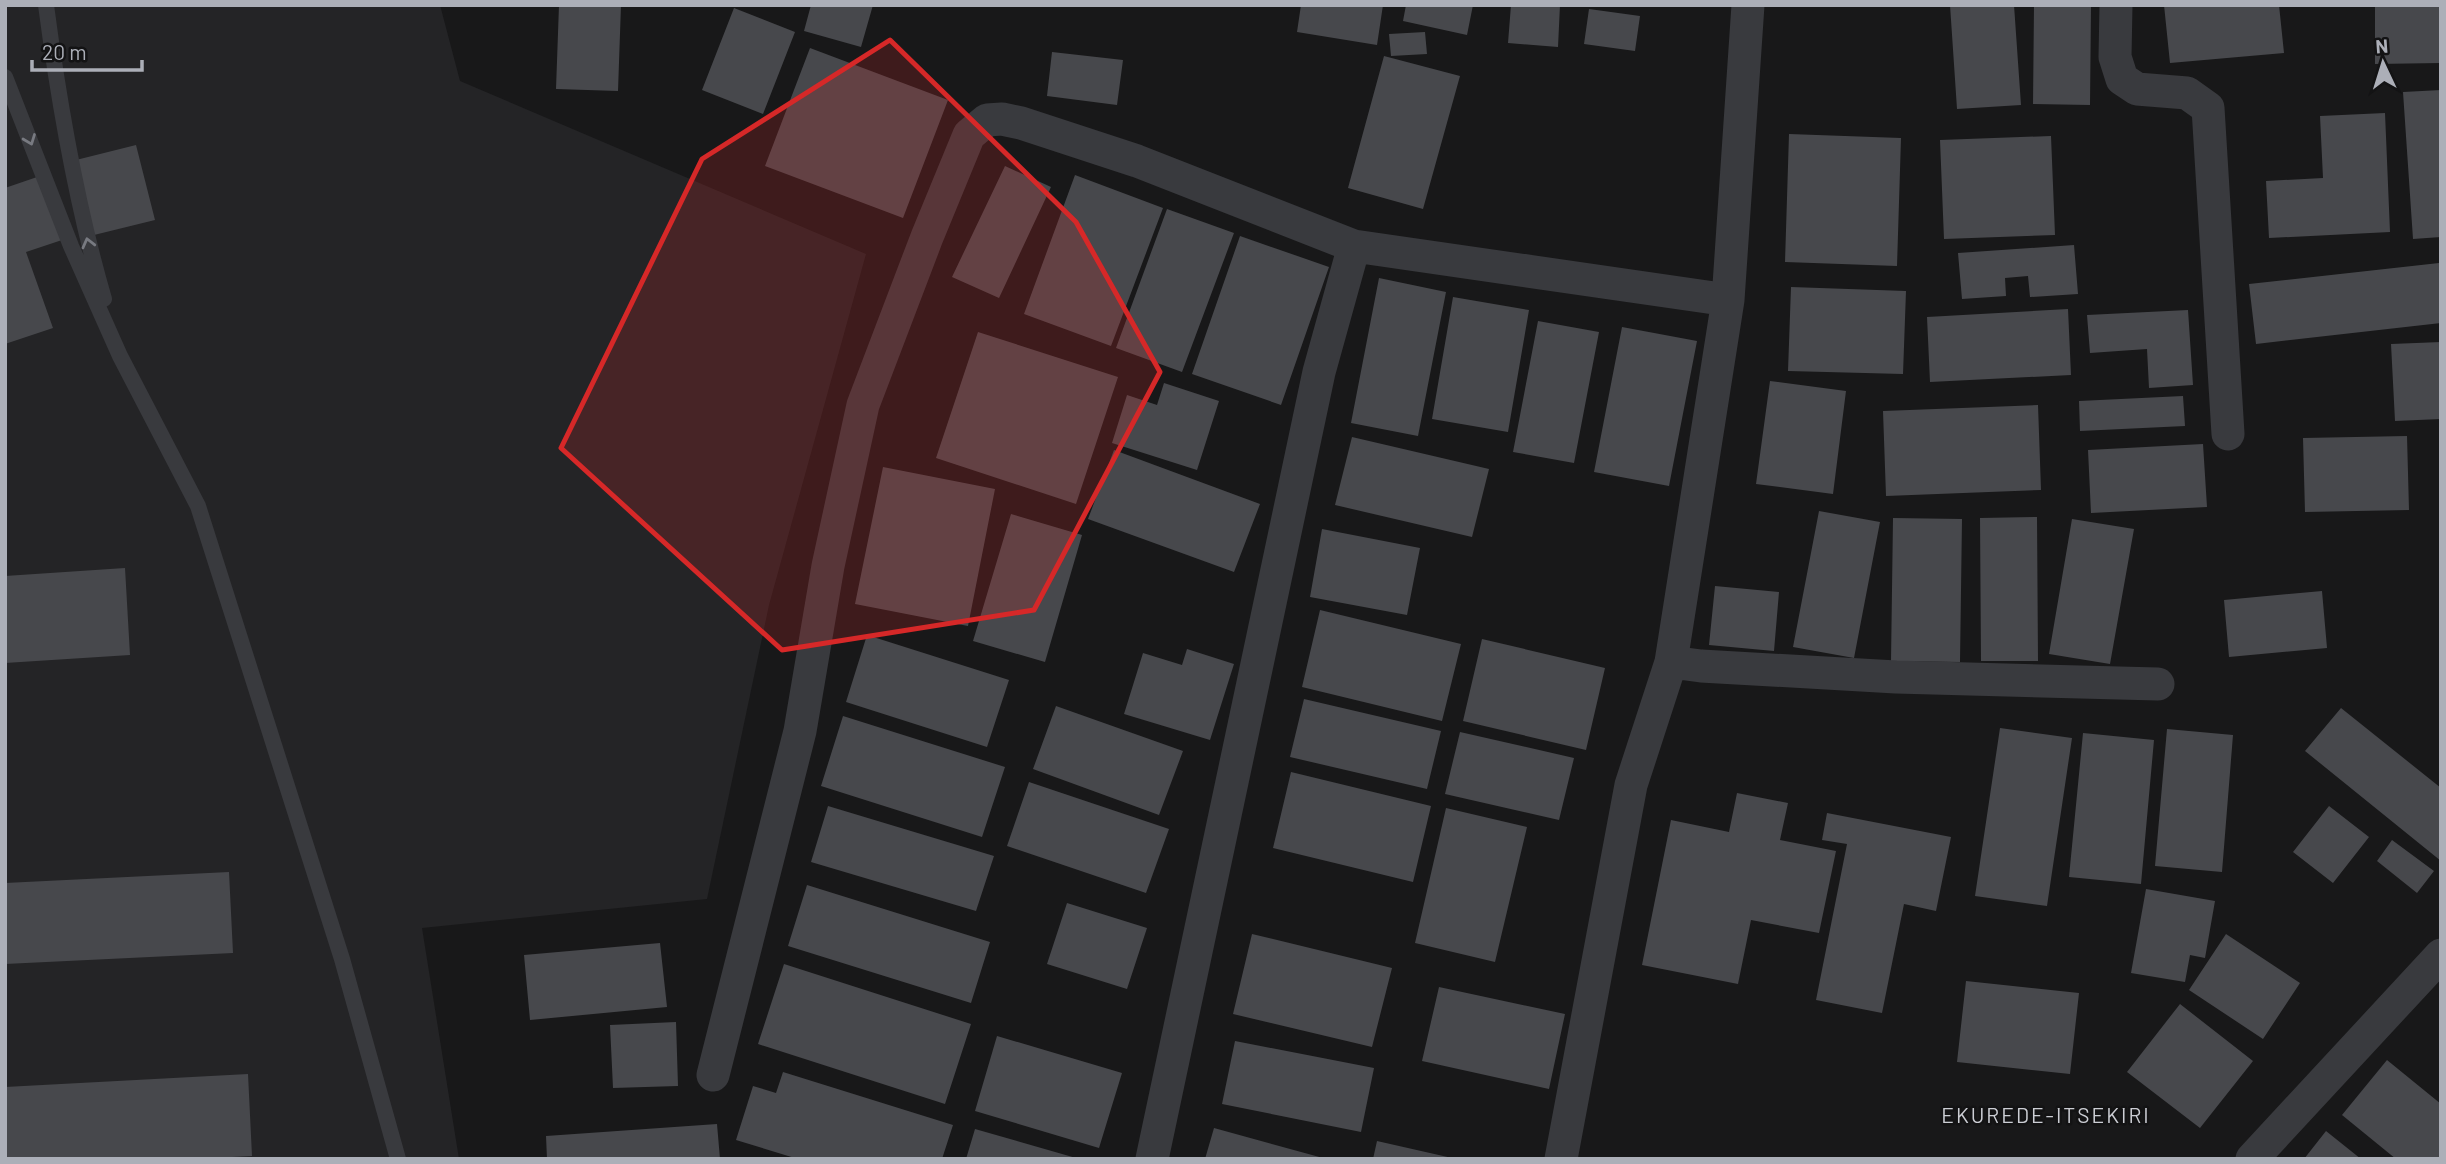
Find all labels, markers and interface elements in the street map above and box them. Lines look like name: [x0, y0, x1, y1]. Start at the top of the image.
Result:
scale bar: [32, 28, 142, 72]
north arrow: [2348, 28, 2418, 98]
text: N: [2375, 34, 2389, 57]
text: 20 m: [42, 39, 87, 64]
one-way arrow: [22, 134, 36, 146]
one-way arrow: [82, 237, 96, 249]
district label: EKUREDE-ITSEKIRI: [1941, 1102, 2151, 1127]

